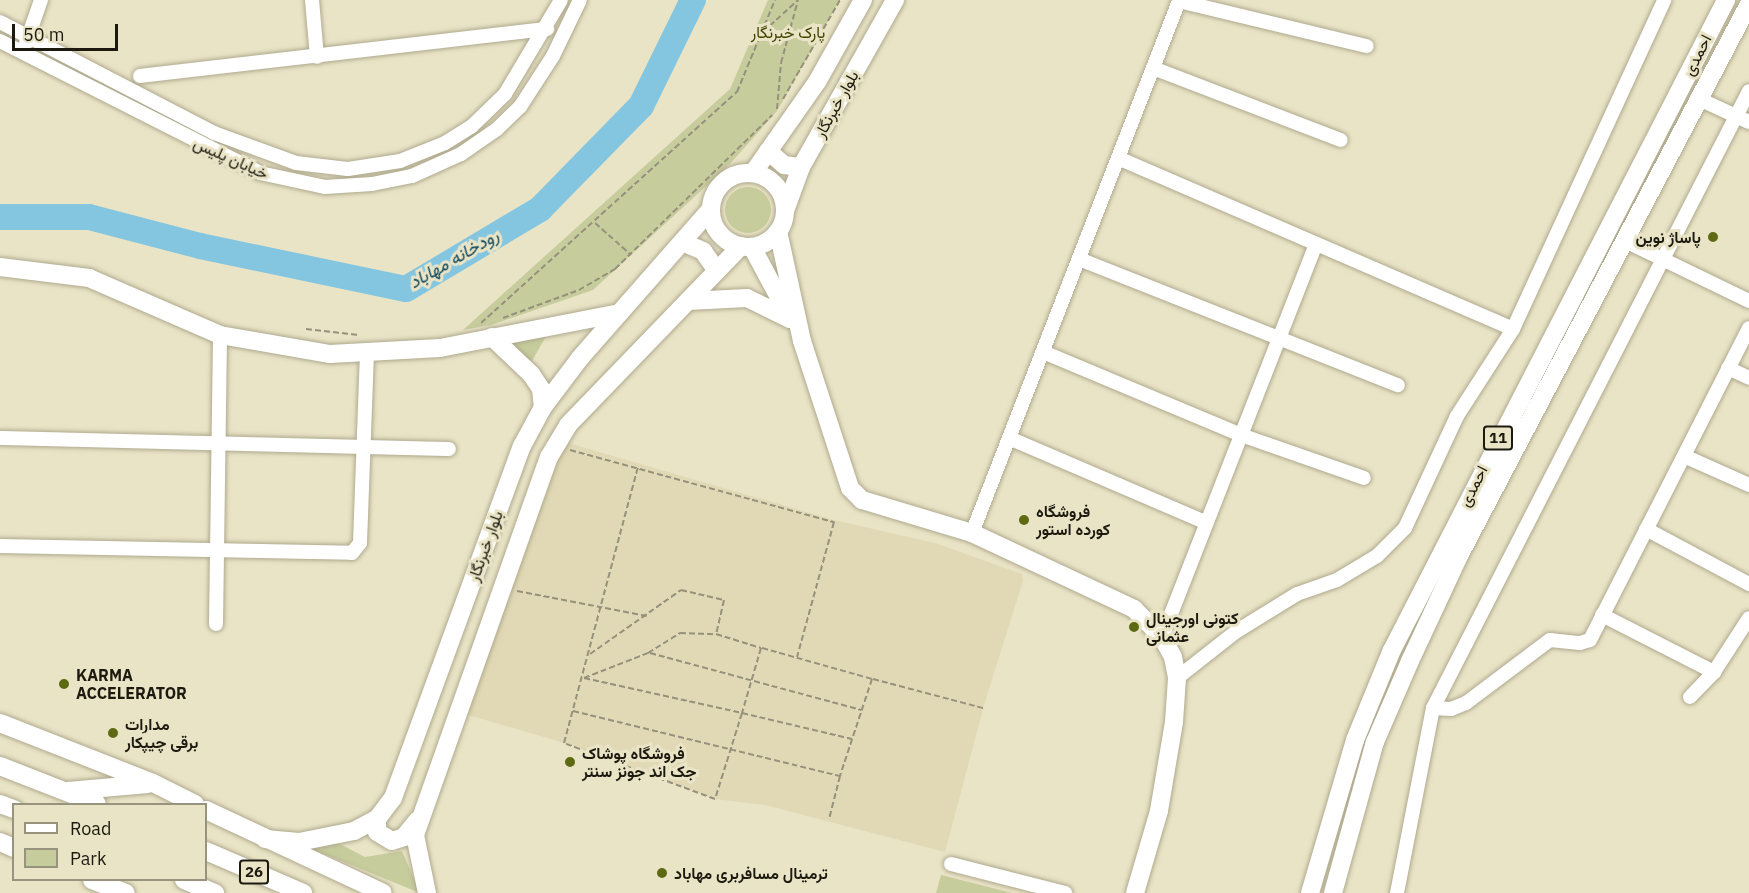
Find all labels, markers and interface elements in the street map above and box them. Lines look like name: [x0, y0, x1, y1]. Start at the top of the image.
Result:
scale bar: [15, 12, 122, 50]
park label: پارک خبرنگار: [751, 22, 825, 42]
text: 50 m: [23, 23, 65, 46]
street label: احمدی: [1679, 31, 1715, 79]
street label: بلوار خبرنگار: [810, 67, 862, 141]
street label: خیابان پلیس: [191, 133, 271, 183]
water label: رودخانه مهاباد: [405, 225, 503, 293]
place label: پاساژ نوین: [1635, 227, 1701, 247]
marker: پاساژ نوین: [1706, 230, 1720, 244]
road number: 11: [1483, 426, 1513, 450]
street label: احمدی: [1455, 462, 1491, 510]
place label: فروشگاه کورده استور: [1036, 501, 1110, 539]
street label: بلوار خبرنگار: [463, 508, 507, 584]
marker: فروشگاه کورده استور: [1017, 513, 1031, 527]
place label: کتونی اورجینال عثمانی: [1146, 608, 1238, 646]
marker: کتونی اورجینال عثمانی: [1127, 620, 1141, 634]
place label: KARMA ACCELERATOR: [76, 665, 187, 703]
marker: KARMA ACCELERATOR: [57, 677, 71, 691]
place label: مدارات برقی چیپکار: [125, 714, 198, 752]
marker: مدارات برقی چیپکار: [106, 726, 120, 740]
place label: فروشگاه پوشاک جک اند جونز سنتر: [582, 743, 696, 781]
marker: فروشگاه پوشاک جک اند جونز سنتر: [563, 755, 577, 769]
legend: [12, 803, 207, 881]
text: Road: [70, 817, 111, 840]
text: Park: [70, 847, 106, 870]
road number: 26: [239, 860, 269, 884]
place label: ترمینال مسافربری مهاباد: [674, 863, 828, 883]
marker: ترمینال مسافربری مهاباد: [655, 866, 669, 880]

